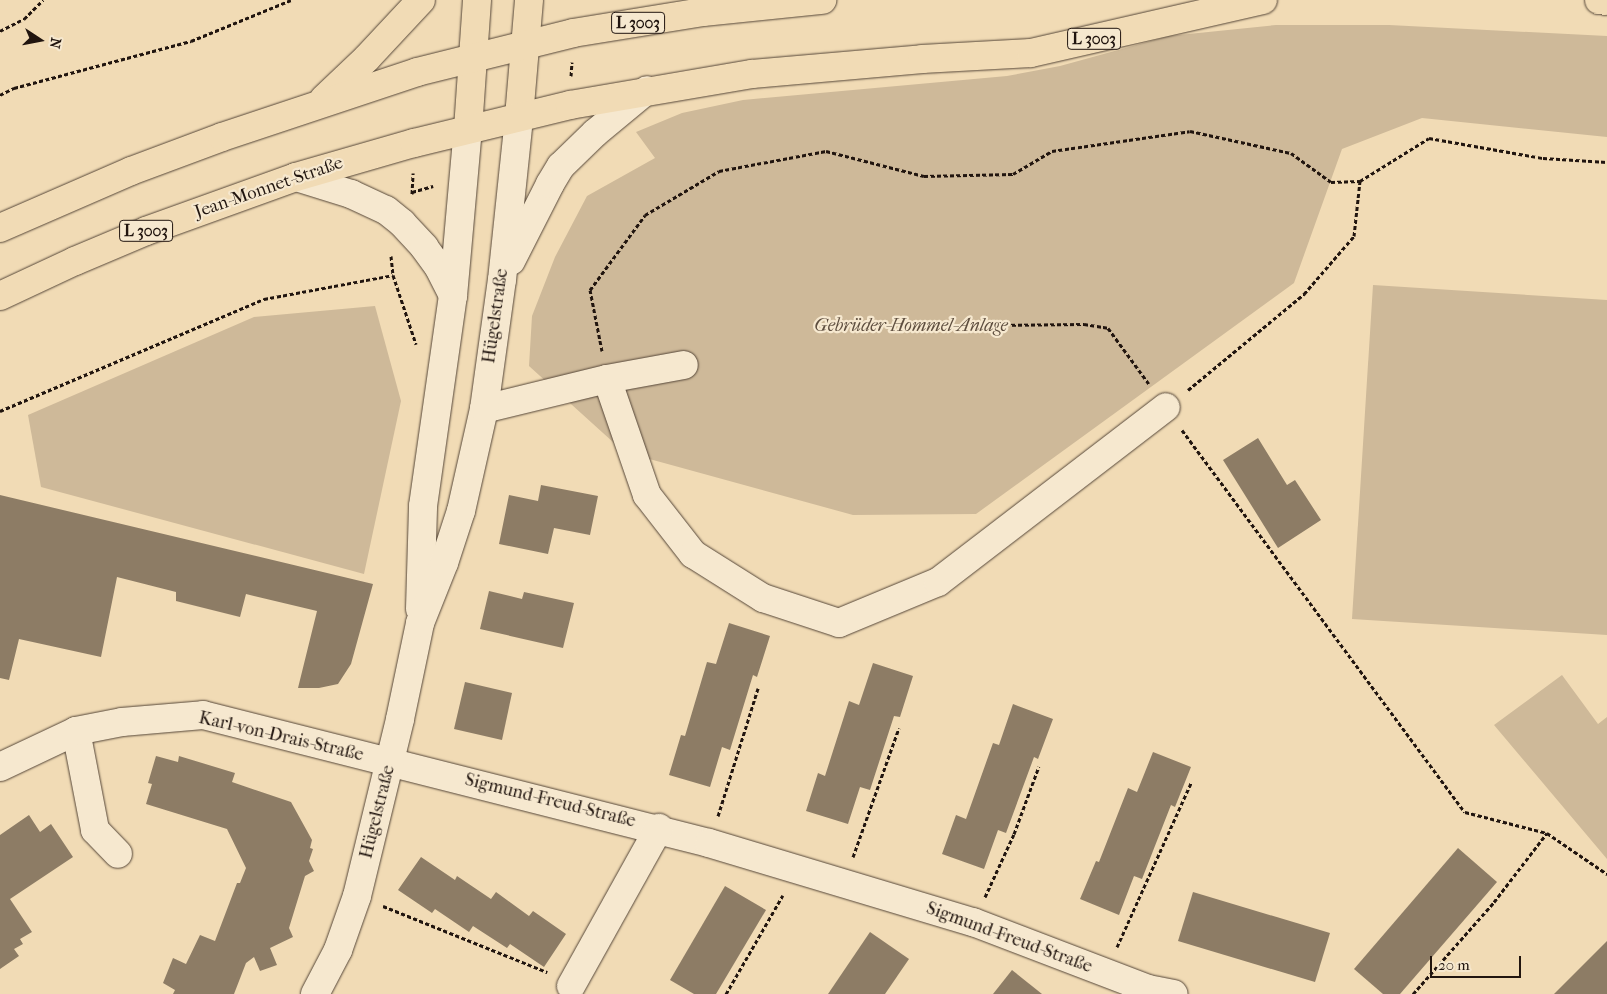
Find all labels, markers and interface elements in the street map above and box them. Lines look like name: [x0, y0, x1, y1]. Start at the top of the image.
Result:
road number: L 3003: [610, 9, 666, 36]
north arrow: [15, 15, 65, 65]
road number: L 3003: [1066, 26, 1122, 52]
text: N: [46, 36, 65, 50]
street label: Jean-Monnet-Straße: [192, 153, 346, 223]
road number: L 3003: [118, 218, 174, 245]
street label: Hügelstraße: [479, 267, 513, 365]
park label: Gebrüder-Hommel-Anlage: [814, 315, 1008, 337]
street label: Karl-von-Drais-Straße: [197, 708, 365, 766]
street label: Hügelstraße: [356, 763, 400, 861]
street label: Sigmund-Freud-Straße: [462, 769, 638, 833]
street label: Sigmund-Freud-Straße: [923, 898, 1095, 978]
scale bar: [1432, 946, 1523, 978]
text: 20 m: [1438, 956, 1470, 974]

